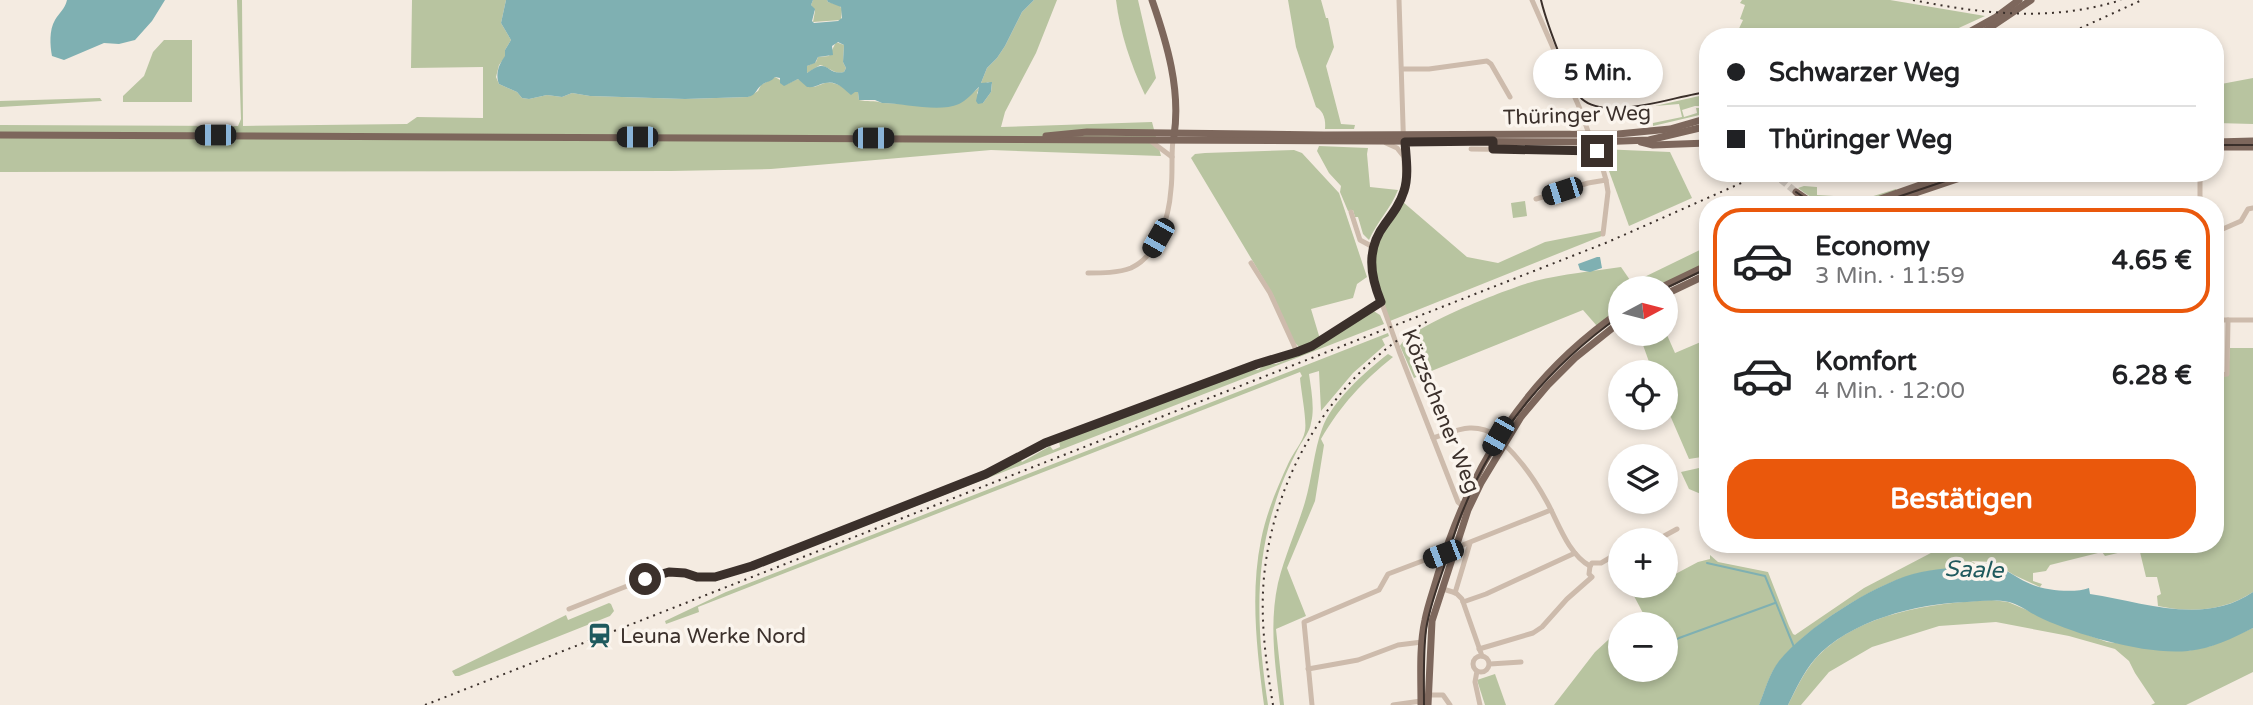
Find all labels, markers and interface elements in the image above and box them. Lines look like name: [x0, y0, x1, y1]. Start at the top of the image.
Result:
callout: 5 Min.: [1532, 50, 1662, 99]
text: Schwarzer Weg: [1769, 57, 1960, 88]
text: 5 Min.: [1564, 59, 1632, 87]
street label: Thüringer Weg: [1502, 100, 1652, 131]
text: Thüringer Weg: [1769, 124, 1953, 155]
car: [195, 125, 237, 146]
car: [617, 127, 659, 148]
car: [853, 128, 895, 149]
route end: [1581, 135, 1613, 167]
car: [1539, 175, 1586, 207]
car: [1139, 215, 1178, 261]
icon: car: [1731, 229, 1794, 292]
text: Economy: [1815, 231, 1930, 262]
text: 4.65 €: [2112, 245, 2192, 276]
text: 3 Min. · 11:59: [1815, 262, 1965, 290]
north arrow: [1608, 276, 1678, 346]
map controls: [1608, 276, 1678, 682]
street label: Kötzschener Weg: [1396, 325, 1485, 497]
icon: car: [1731, 344, 1794, 407]
text: Komfort: [1815, 346, 1917, 377]
button: locate: [1608, 360, 1678, 430]
text: 6.28 €: [2112, 360, 2192, 391]
text: 4 Min. · 12:00: [1815, 377, 1965, 405]
car: [1479, 413, 1518, 459]
button: layers: [1608, 444, 1678, 514]
button: Bestätigen: [1727, 459, 2196, 539]
button: +: [1608, 528, 1678, 598]
car: [1420, 537, 1467, 571]
water label: Saale: [1944, 555, 2006, 585]
route start: [629, 563, 661, 595]
button: −: [1608, 612, 1678, 682]
station icon: Leuna Werke Nord: [586, 622, 614, 650]
place label: Leuna Werke Nord: [620, 624, 806, 649]

